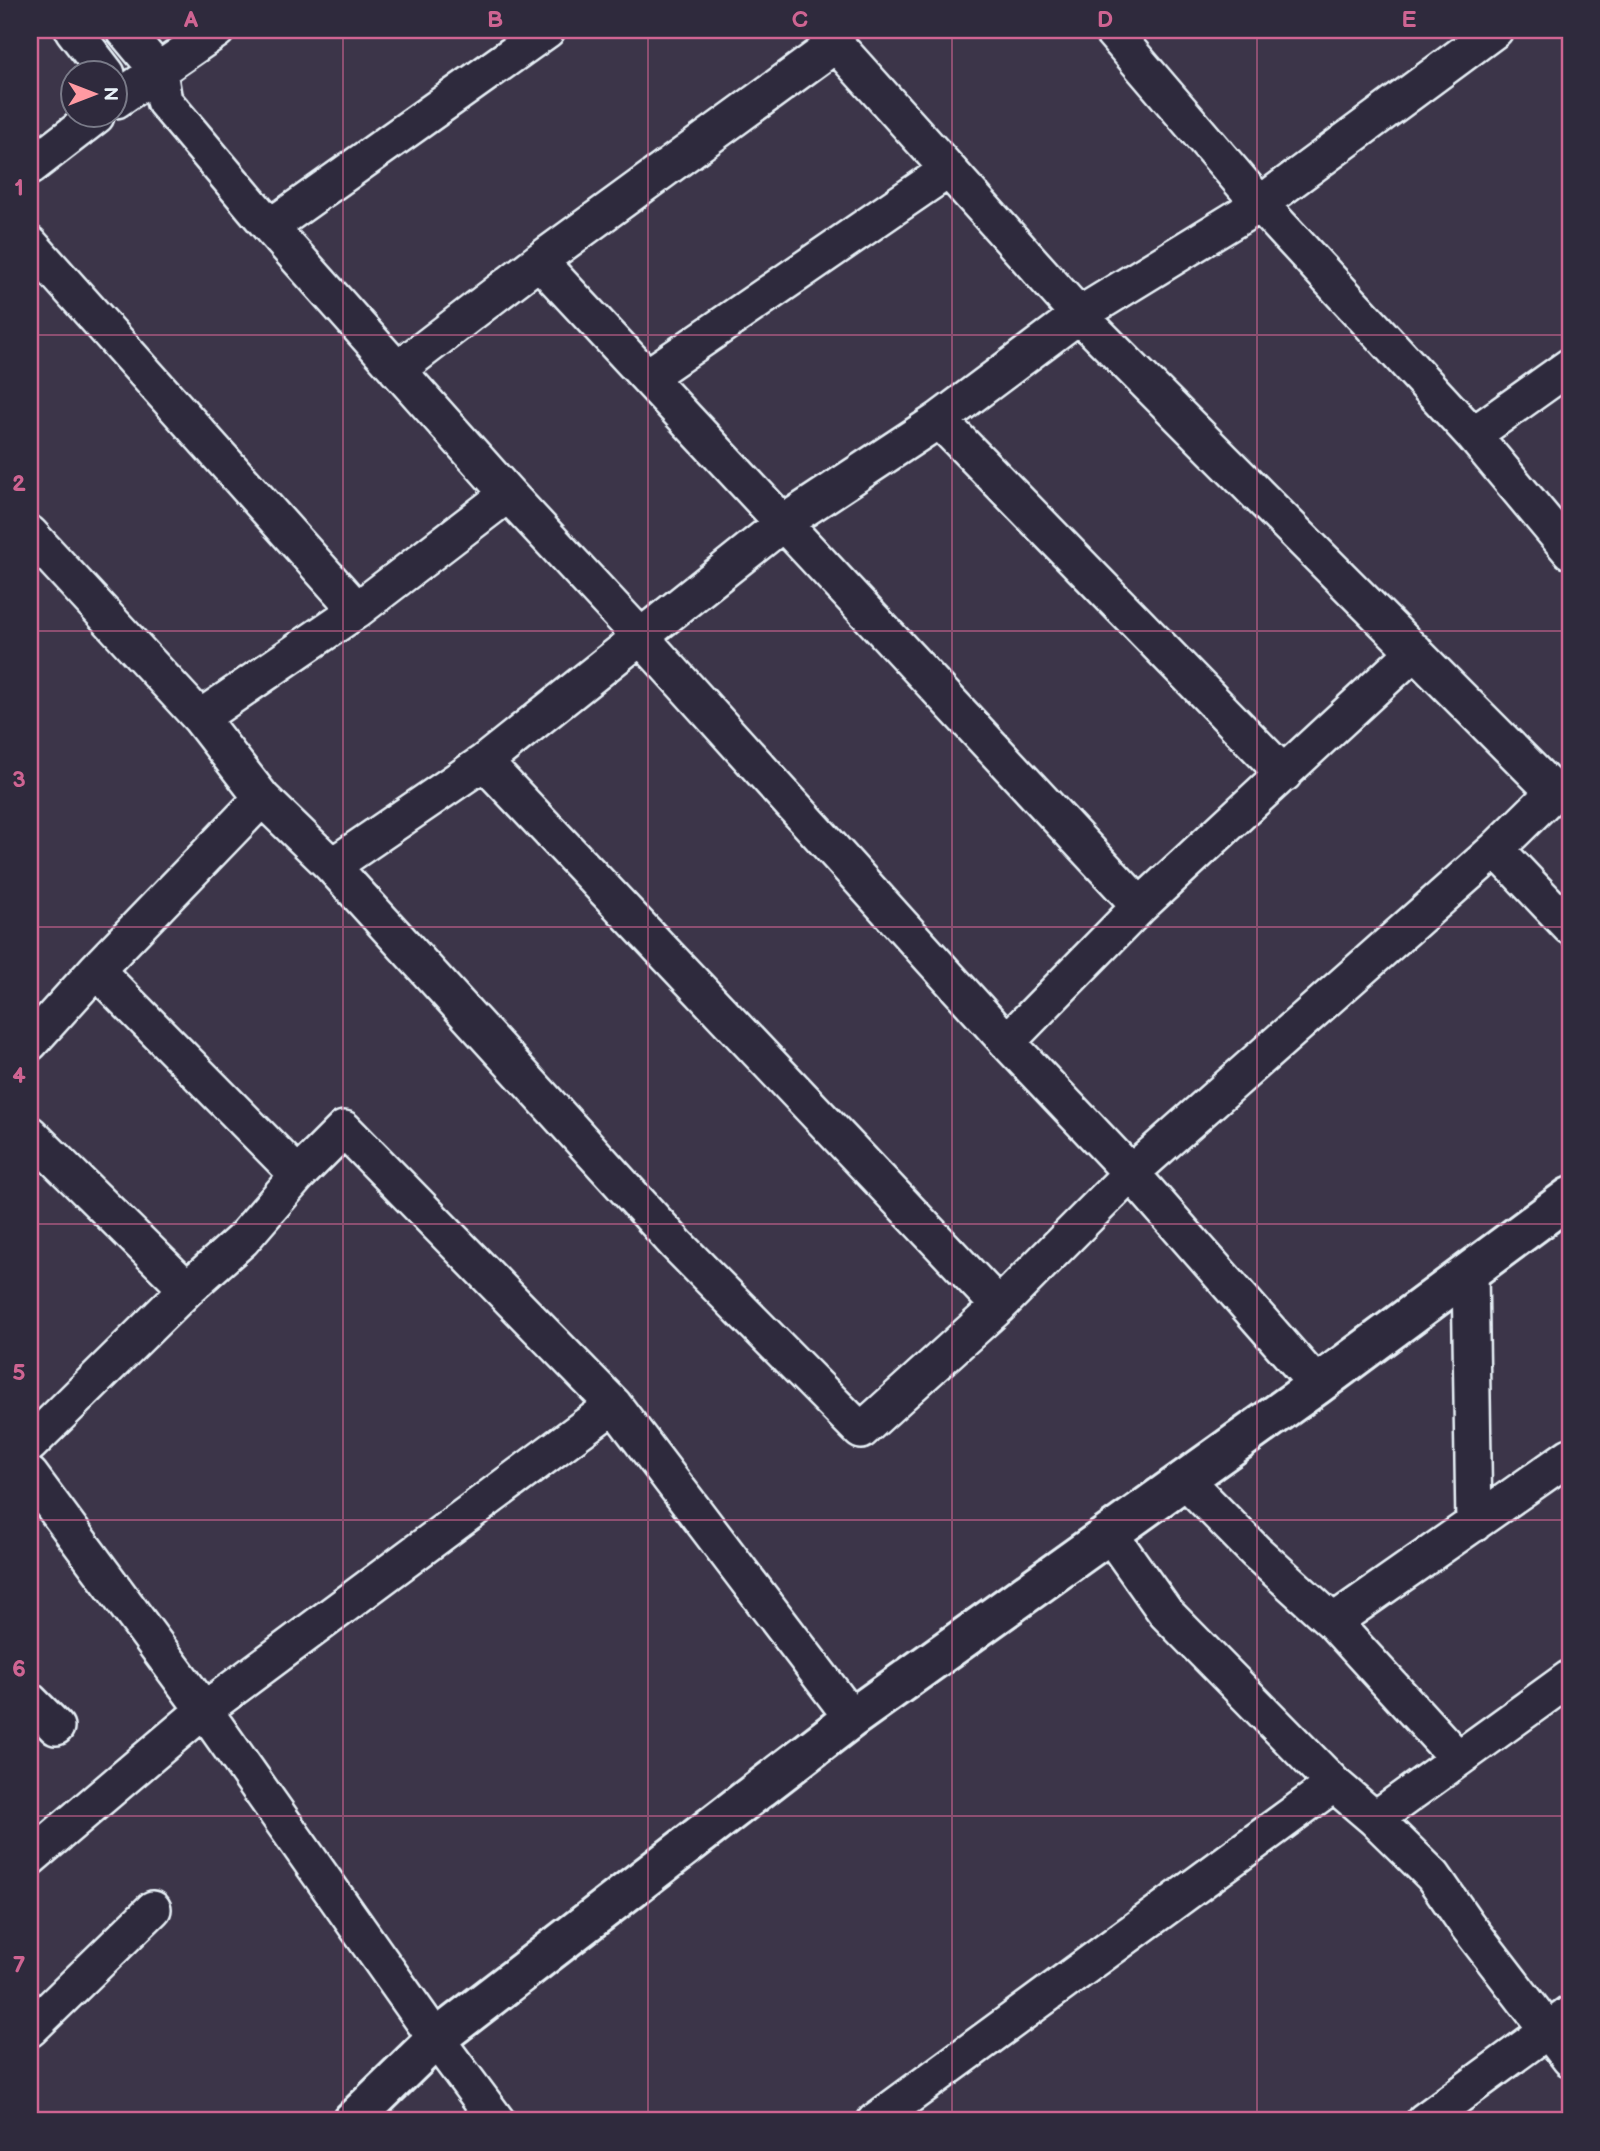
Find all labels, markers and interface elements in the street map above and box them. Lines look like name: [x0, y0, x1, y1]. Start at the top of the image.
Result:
text: A: [183, 6, 199, 34]
text: B: [487, 6, 503, 34]
text: C: [792, 6, 808, 34]
text: D: [1097, 6, 1113, 34]
text: E: [1402, 6, 1417, 34]
north arrow: [60, 60, 130, 130]
text: N: [98, 87, 121, 101]
text: 1: [14, 174, 24, 202]
text: 2: [12, 470, 26, 498]
text: 3: [12, 766, 26, 794]
text: 4: [12, 1062, 26, 1090]
text: 5: [12, 1359, 26, 1387]
text: 6: [12, 1655, 26, 1683]
text: 7: [13, 1951, 26, 1979]

